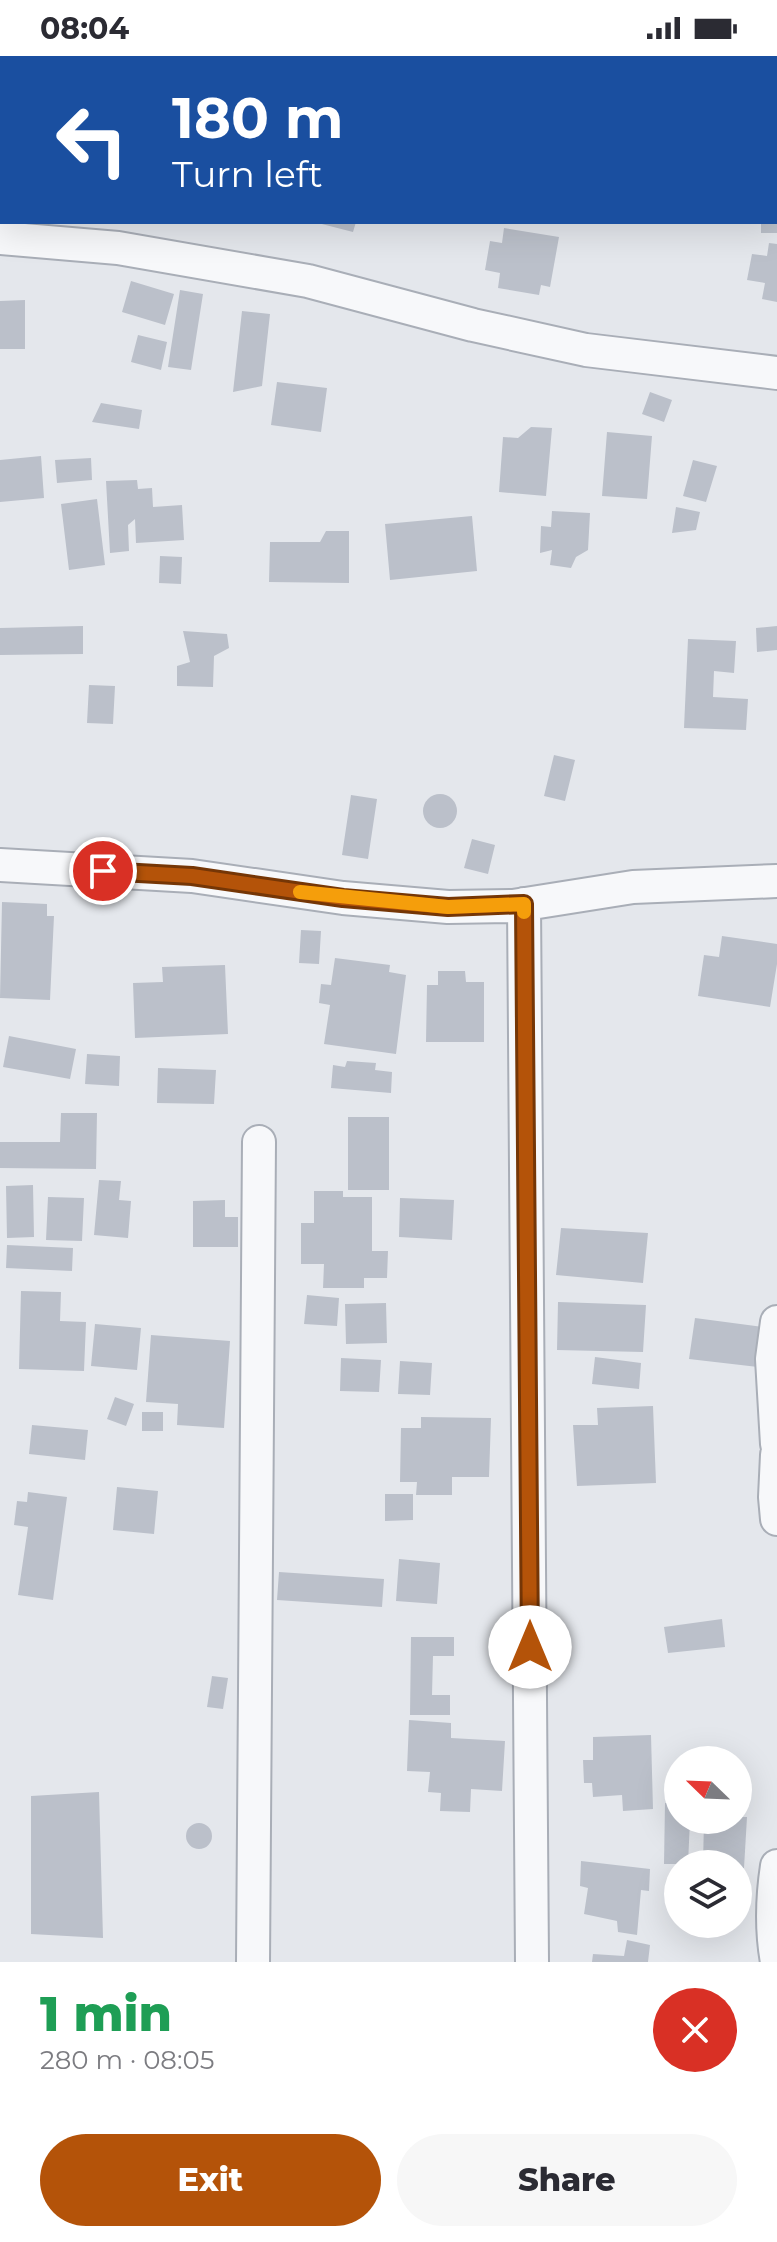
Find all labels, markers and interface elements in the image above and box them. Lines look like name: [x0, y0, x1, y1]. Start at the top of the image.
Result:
text: 08:04: [40, 10, 129, 47]
text: 180 m: [172, 84, 344, 152]
icon: left: [40, 88, 144, 192]
text: Turn left: [172, 152, 323, 196]
pin: [69, 837, 137, 905]
icon: arrive: [81, 849, 125, 893]
position arrow: [488, 1605, 572, 1689]
north arrow: [664, 1746, 752, 1834]
map controls: [664, 1746, 752, 1938]
button: layers: [664, 1850, 752, 1938]
text: 1 min: [40, 1985, 172, 2043]
button: close: [653, 1988, 737, 2072]
text: 280 m · 08:05: [40, 2044, 214, 2076]
button: Exit: [40, 2134, 381, 2226]
button: Share: [397, 2134, 737, 2226]

